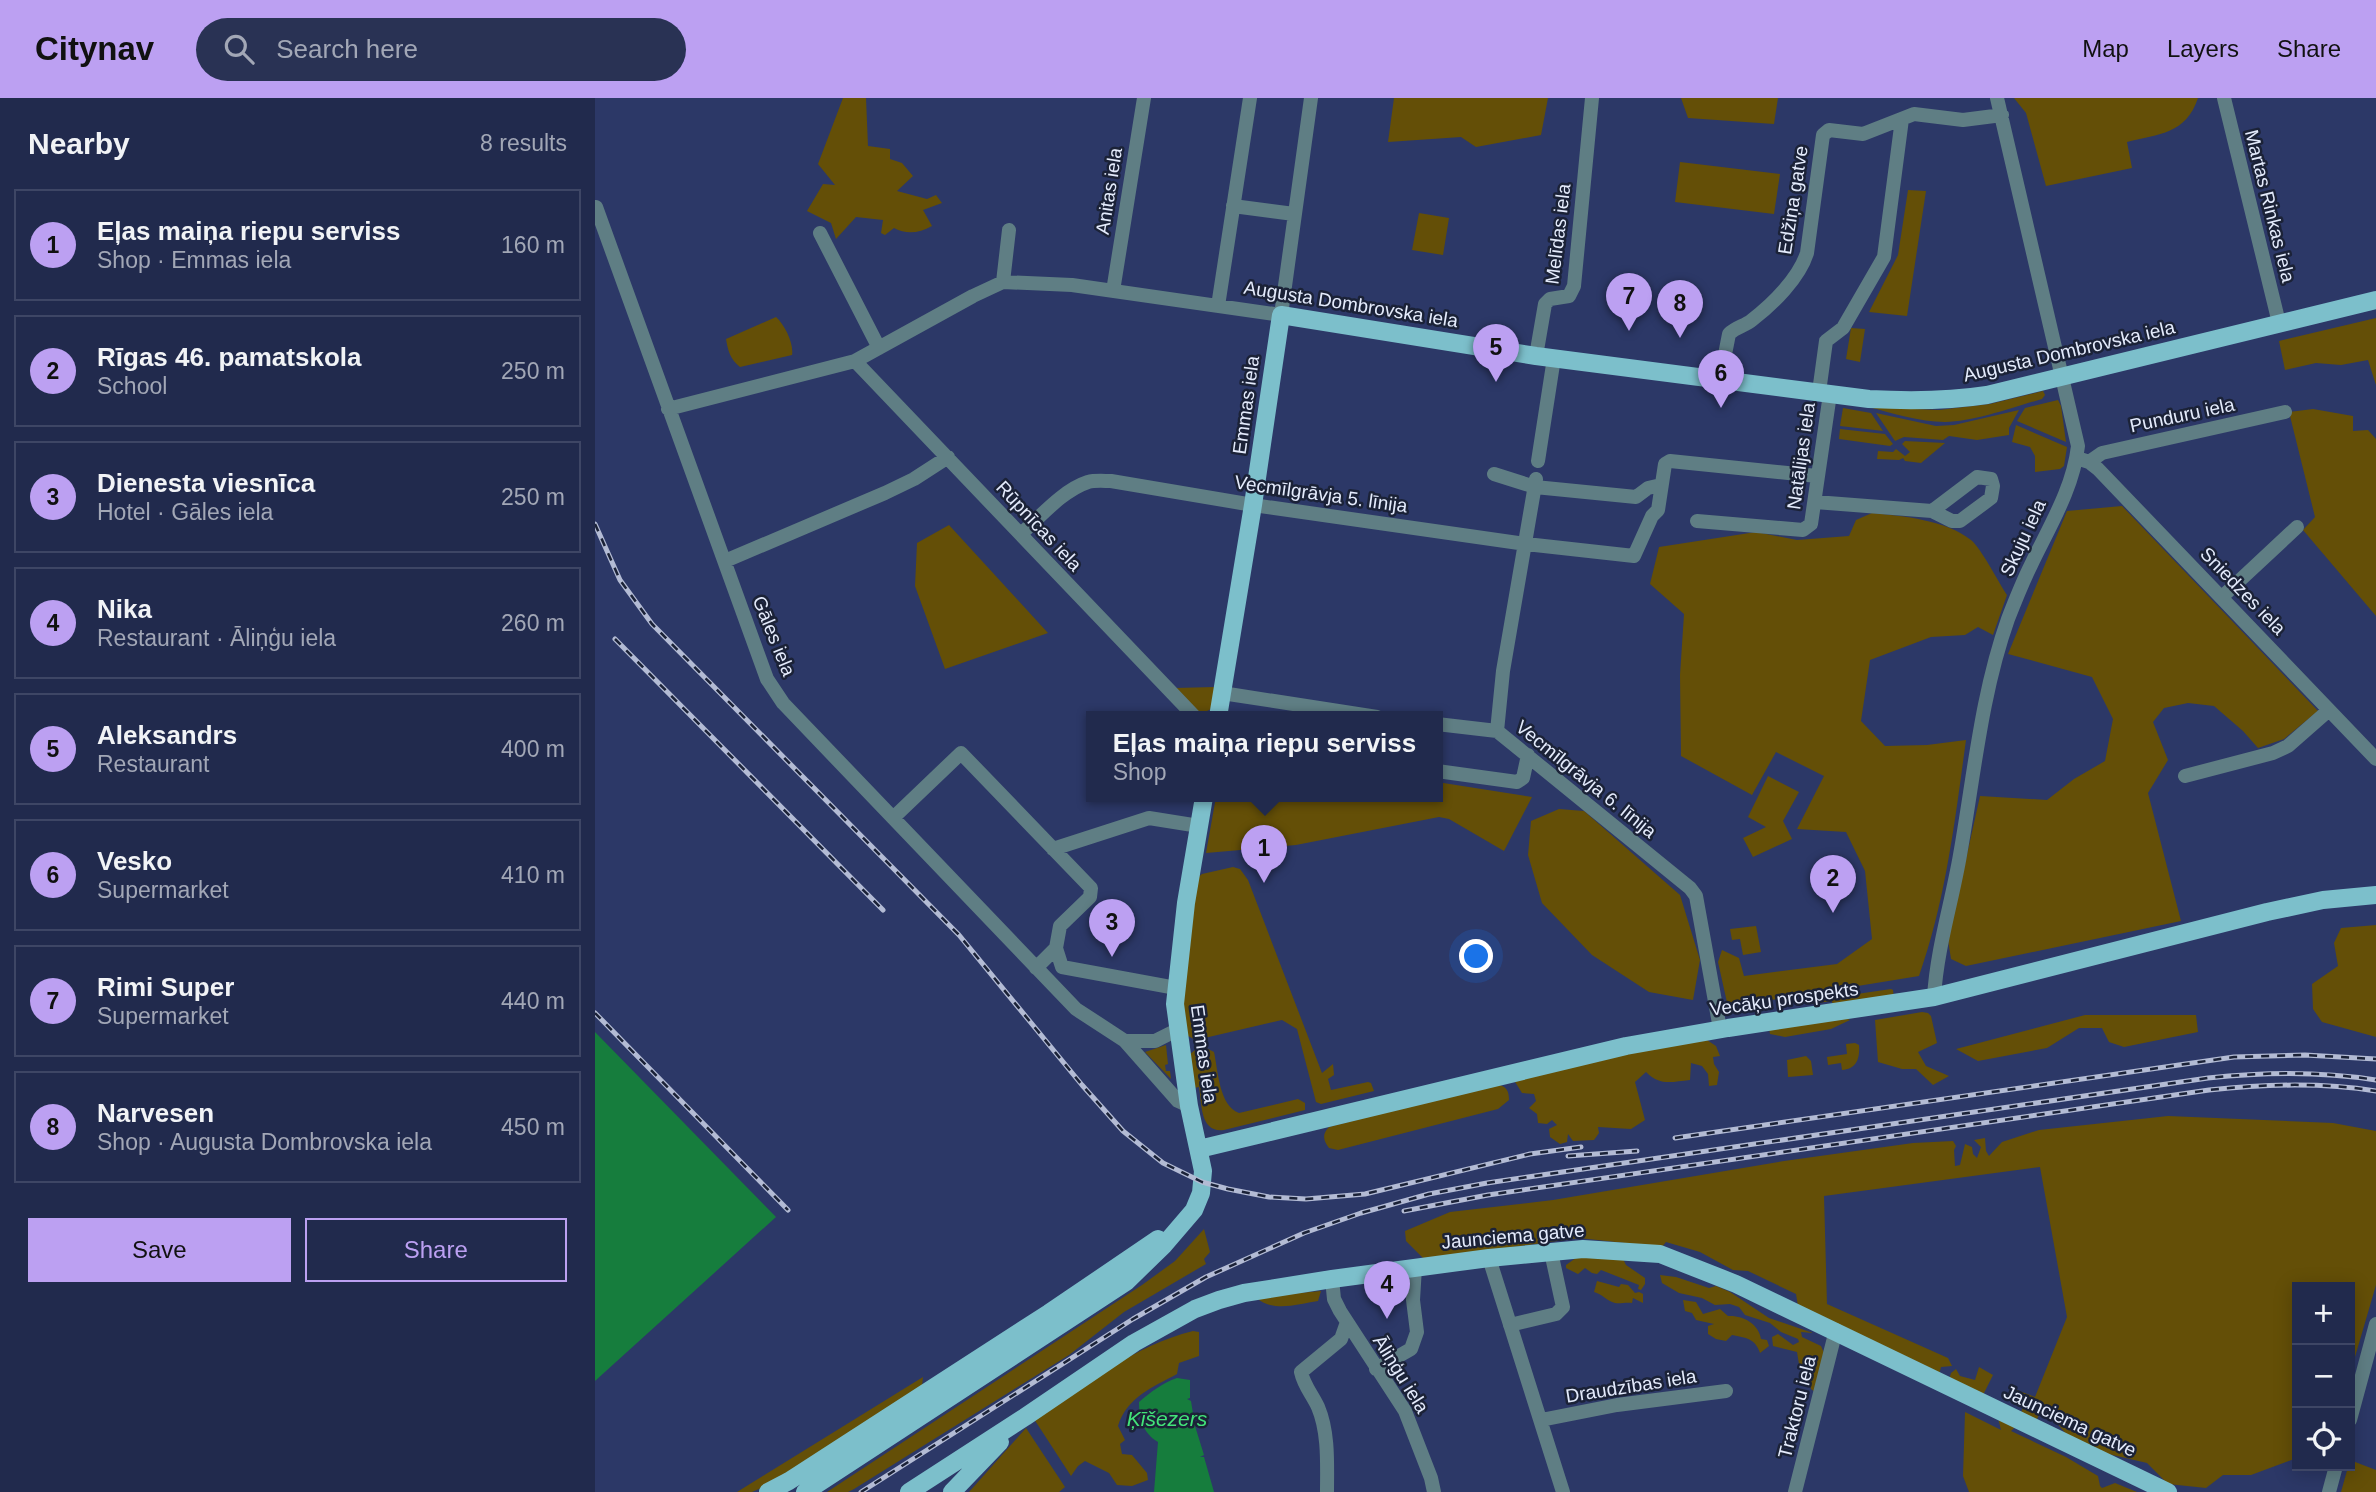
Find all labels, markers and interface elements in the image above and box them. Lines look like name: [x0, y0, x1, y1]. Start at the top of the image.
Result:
search box: [196, 18, 686, 81]
text: Citynav: [35, 30, 154, 67]
icon: search: [220, 30, 258, 68]
text: Search here: [276, 34, 418, 64]
text: Map: [2082, 35, 2129, 62]
text: Layers: [2167, 35, 2239, 62]
text: Share: [2277, 35, 2341, 62]
text: Nearby: [28, 127, 130, 160]
street label: Martas Rinkas iela: [2241, 128, 2299, 285]
text: 8 results: [480, 130, 567, 156]
street label: Edžiņa gatve: [1774, 144, 1812, 256]
street label: Anitas iela: [1092, 146, 1126, 236]
street label: Melīdas iela: [1541, 182, 1575, 286]
text: Eļas maiņa riepu serviss: [97, 216, 401, 246]
text: 1: [47, 232, 59, 258]
text: 160 m: [501, 232, 565, 258]
text: Shop · Emmas iela: [97, 247, 291, 273]
pin: 7: [1606, 273, 1652, 331]
street label: Augusta Dombrovska iela: [1242, 277, 1460, 331]
pin: 8: [1657, 280, 1703, 338]
street label: Augusta Dombrovska iela: [1961, 316, 2177, 386]
pin: 5: [1473, 324, 1519, 382]
text: Rīgas 46. pamatskola: [97, 342, 361, 372]
pin: 6: [1698, 350, 1744, 408]
street label: Emmas iela: [1229, 354, 1263, 456]
text: 2: [47, 358, 59, 384]
text: 250 m: [501, 358, 565, 384]
text: School: [97, 373, 167, 399]
street label: Punduru iela: [2128, 394, 2237, 436]
street label: Natālijas iela: [1783, 401, 1819, 511]
text: Dienesta viesnīca: [97, 468, 315, 498]
street label: Vecmīlgrāvja 5. līnija: [1233, 471, 1409, 517]
street label: Rūpnīcas iela: [992, 477, 1086, 576]
text: 3: [47, 484, 59, 510]
text: 250 m: [501, 484, 565, 510]
street label: Skuju iela: [1996, 496, 2050, 580]
text: Hotel · Gāles iela: [97, 499, 273, 525]
street label: Sniedzes iela: [2196, 543, 2290, 639]
street label: Gāles iela: [748, 593, 800, 679]
text: Nika: [97, 594, 152, 624]
text: 4: [47, 610, 59, 636]
text: 260 m: [501, 610, 565, 636]
text: Restaurant · Āliņģu iela: [97, 625, 336, 651]
popup: [1086, 711, 1443, 802]
street label: Vecmīlgrāvja 6. līnija: [1512, 716, 1661, 842]
text: Aleksandrs: [97, 720, 237, 750]
text: Eļas maiņa riepu serviss: [1113, 728, 1416, 758]
text: 5: [47, 736, 59, 762]
text: 400 m: [501, 736, 565, 762]
text: Restaurant: [97, 751, 210, 777]
text: Shop: [1113, 759, 1166, 785]
pin: 1: [1241, 825, 1287, 883]
text: Vesko: [97, 846, 172, 876]
pin: 2: [1810, 855, 1856, 913]
text: 6: [47, 862, 59, 888]
text: 410 m: [501, 862, 565, 888]
text: Supermarket: [97, 877, 229, 903]
pin: 3: [1089, 899, 1135, 957]
your location: [1459, 939, 1493, 973]
text: Rimi Super: [97, 972, 234, 1002]
street label: Vecāķu prospekts: [1708, 978, 1860, 1020]
text: 7: [47, 988, 59, 1014]
text: 440 m: [501, 988, 565, 1014]
text: Supermarket: [97, 1003, 229, 1029]
street label: Emmas iela: [1187, 1003, 1221, 1105]
text: Narvesen: [97, 1098, 214, 1128]
text: 8: [47, 1114, 59, 1140]
text: 450 m: [501, 1114, 565, 1140]
text: Shop · Augusta Dombrovska iela: [97, 1129, 432, 1155]
button: Save: [28, 1218, 291, 1282]
button: Share: [305, 1218, 567, 1282]
street label: Jaunciema gatve: [1441, 1219, 1585, 1253]
pin: 4: [1364, 1261, 1410, 1319]
map controls: [2292, 1282, 2355, 1471]
button: +: [2292, 1282, 2355, 1345]
street label: Āliņģu iela: [1369, 1331, 1433, 1417]
button: −: [2292, 1345, 2355, 1408]
street label: Traktoru iela: [1774, 1353, 1820, 1460]
street label: Draudzības iela: [1564, 1365, 1698, 1407]
street label: Jaunciema gatve: [2000, 1381, 2140, 1461]
water label: Ķīšezers: [1127, 1407, 1208, 1430]
button: locate: [2292, 1408, 2355, 1471]

